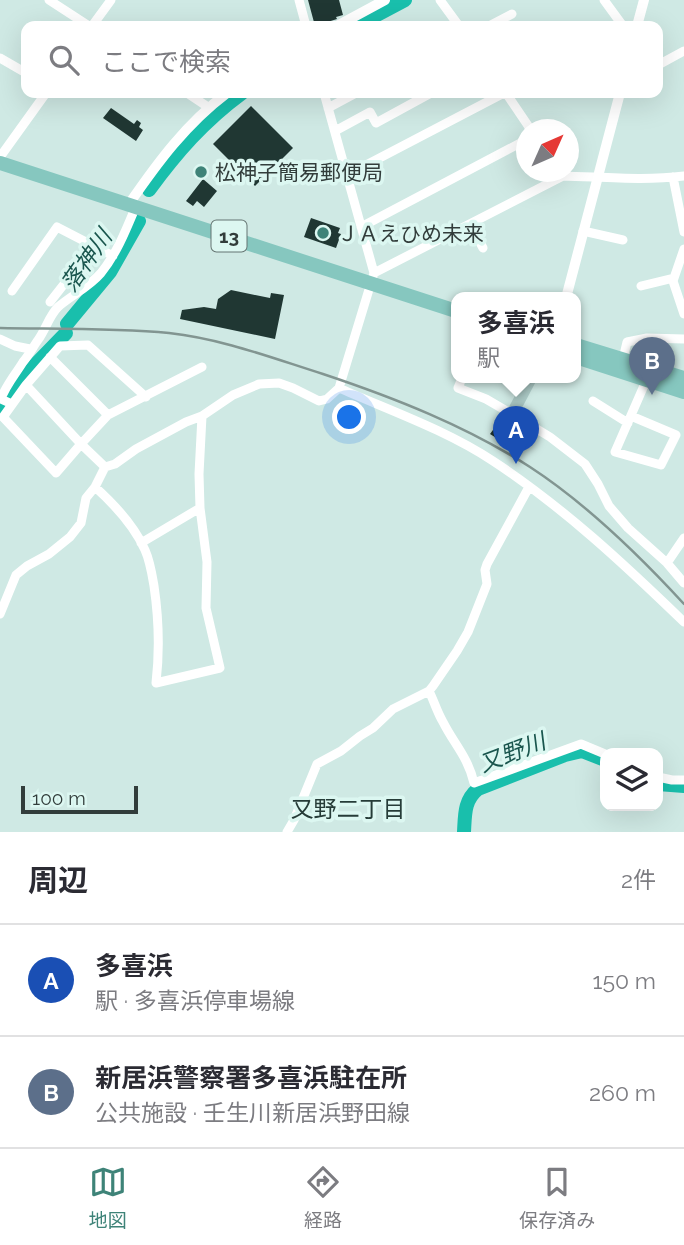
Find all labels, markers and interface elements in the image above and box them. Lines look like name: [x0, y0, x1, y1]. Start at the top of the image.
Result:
search box: [21, 21, 663, 98]
icon: search: [45, 41, 83, 79]
text: ここで検索: [101, 47, 231, 77]
north arrow: [516, 119, 579, 182]
place label: 松神子簡易郵便局: [215, 160, 383, 185]
marker: 松神子簡易郵便局: [193, 164, 209, 180]
road number: 13: [212, 220, 246, 252]
place label: ＪＡえひめ未来: [337, 221, 484, 246]
water label: 落神川: [55, 222, 119, 296]
marker: ＪＡえひめ未来: [315, 225, 331, 241]
popup: [451, 292, 581, 383]
text: 多喜浜: [477, 308, 555, 338]
pin: B: [629, 337, 675, 395]
text: 駅: [477, 344, 500, 371]
your location: [332, 400, 366, 434]
pin: A: [493, 406, 539, 464]
water label: 又野川: [475, 726, 552, 777]
map controls: [600, 748, 663, 811]
button: layers: [600, 748, 663, 811]
scale bar: [21, 783, 138, 815]
text: 100 m: [32, 787, 86, 809]
district label: 又野二丁目: [291, 795, 406, 822]
text: 周辺: [28, 863, 88, 898]
text: 2件: [621, 866, 656, 893]
text: 多喜浜: [95, 951, 173, 981]
text: A: [43, 967, 59, 994]
text: 150 m: [593, 967, 656, 994]
text: 駅 · 多喜浜停車場線: [95, 987, 295, 1014]
text: 新居浜警察署多喜浜駐在所: [95, 1063, 407, 1093]
text: B: [43, 1079, 59, 1106]
text: 260 m: [589, 1079, 656, 1106]
text: 公共施設 · 壬生川新居浜野田線: [95, 1099, 410, 1126]
tab: 地図: [89, 1163, 127, 1232]
tab: 経路: [304, 1163, 342, 1232]
tab: 保存済み: [519, 1163, 595, 1232]

